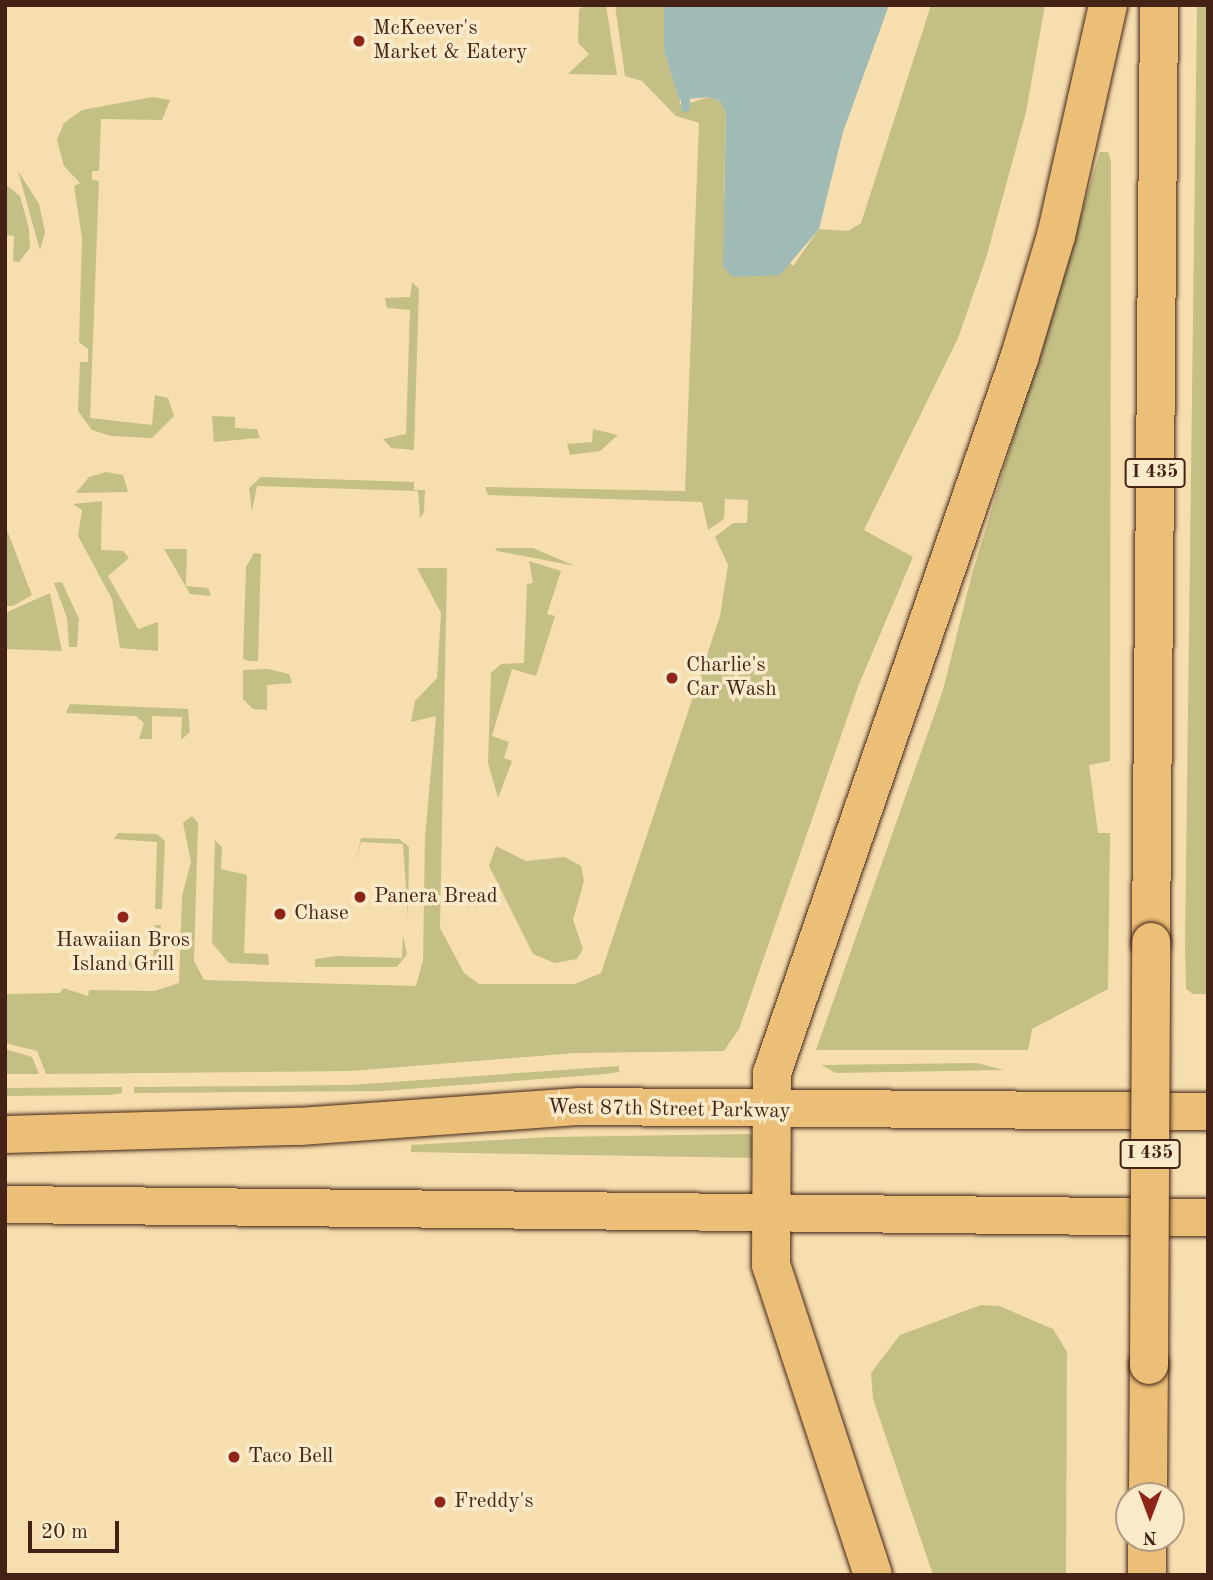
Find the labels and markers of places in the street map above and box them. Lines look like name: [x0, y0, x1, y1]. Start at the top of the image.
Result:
place label: McKeever's Market & Eatery: [373, 16, 527, 66]
marker: McKeever's Market & Eatery: [351, 33, 367, 49]
place label: Charlie's Car Wash: [686, 653, 777, 703]
marker: Charlie's Car Wash: [664, 670, 680, 686]
place label: Panera Bread: [374, 884, 498, 910]
marker: Panera Bread: [352, 889, 368, 905]
place label: Chase: [294, 901, 349, 927]
marker: Chase: [272, 906, 288, 922]
marker: Hawaiian Bros Island Grill: [115, 909, 131, 925]
place label: Hawaiian Bros Island Grill: [56, 928, 190, 978]
place label: Taco Bell: [248, 1444, 333, 1470]
marker: Taco Bell: [226, 1449, 242, 1465]
place label: Freddy's: [454, 1489, 534, 1515]
marker: Freddy's: [432, 1494, 448, 1510]

